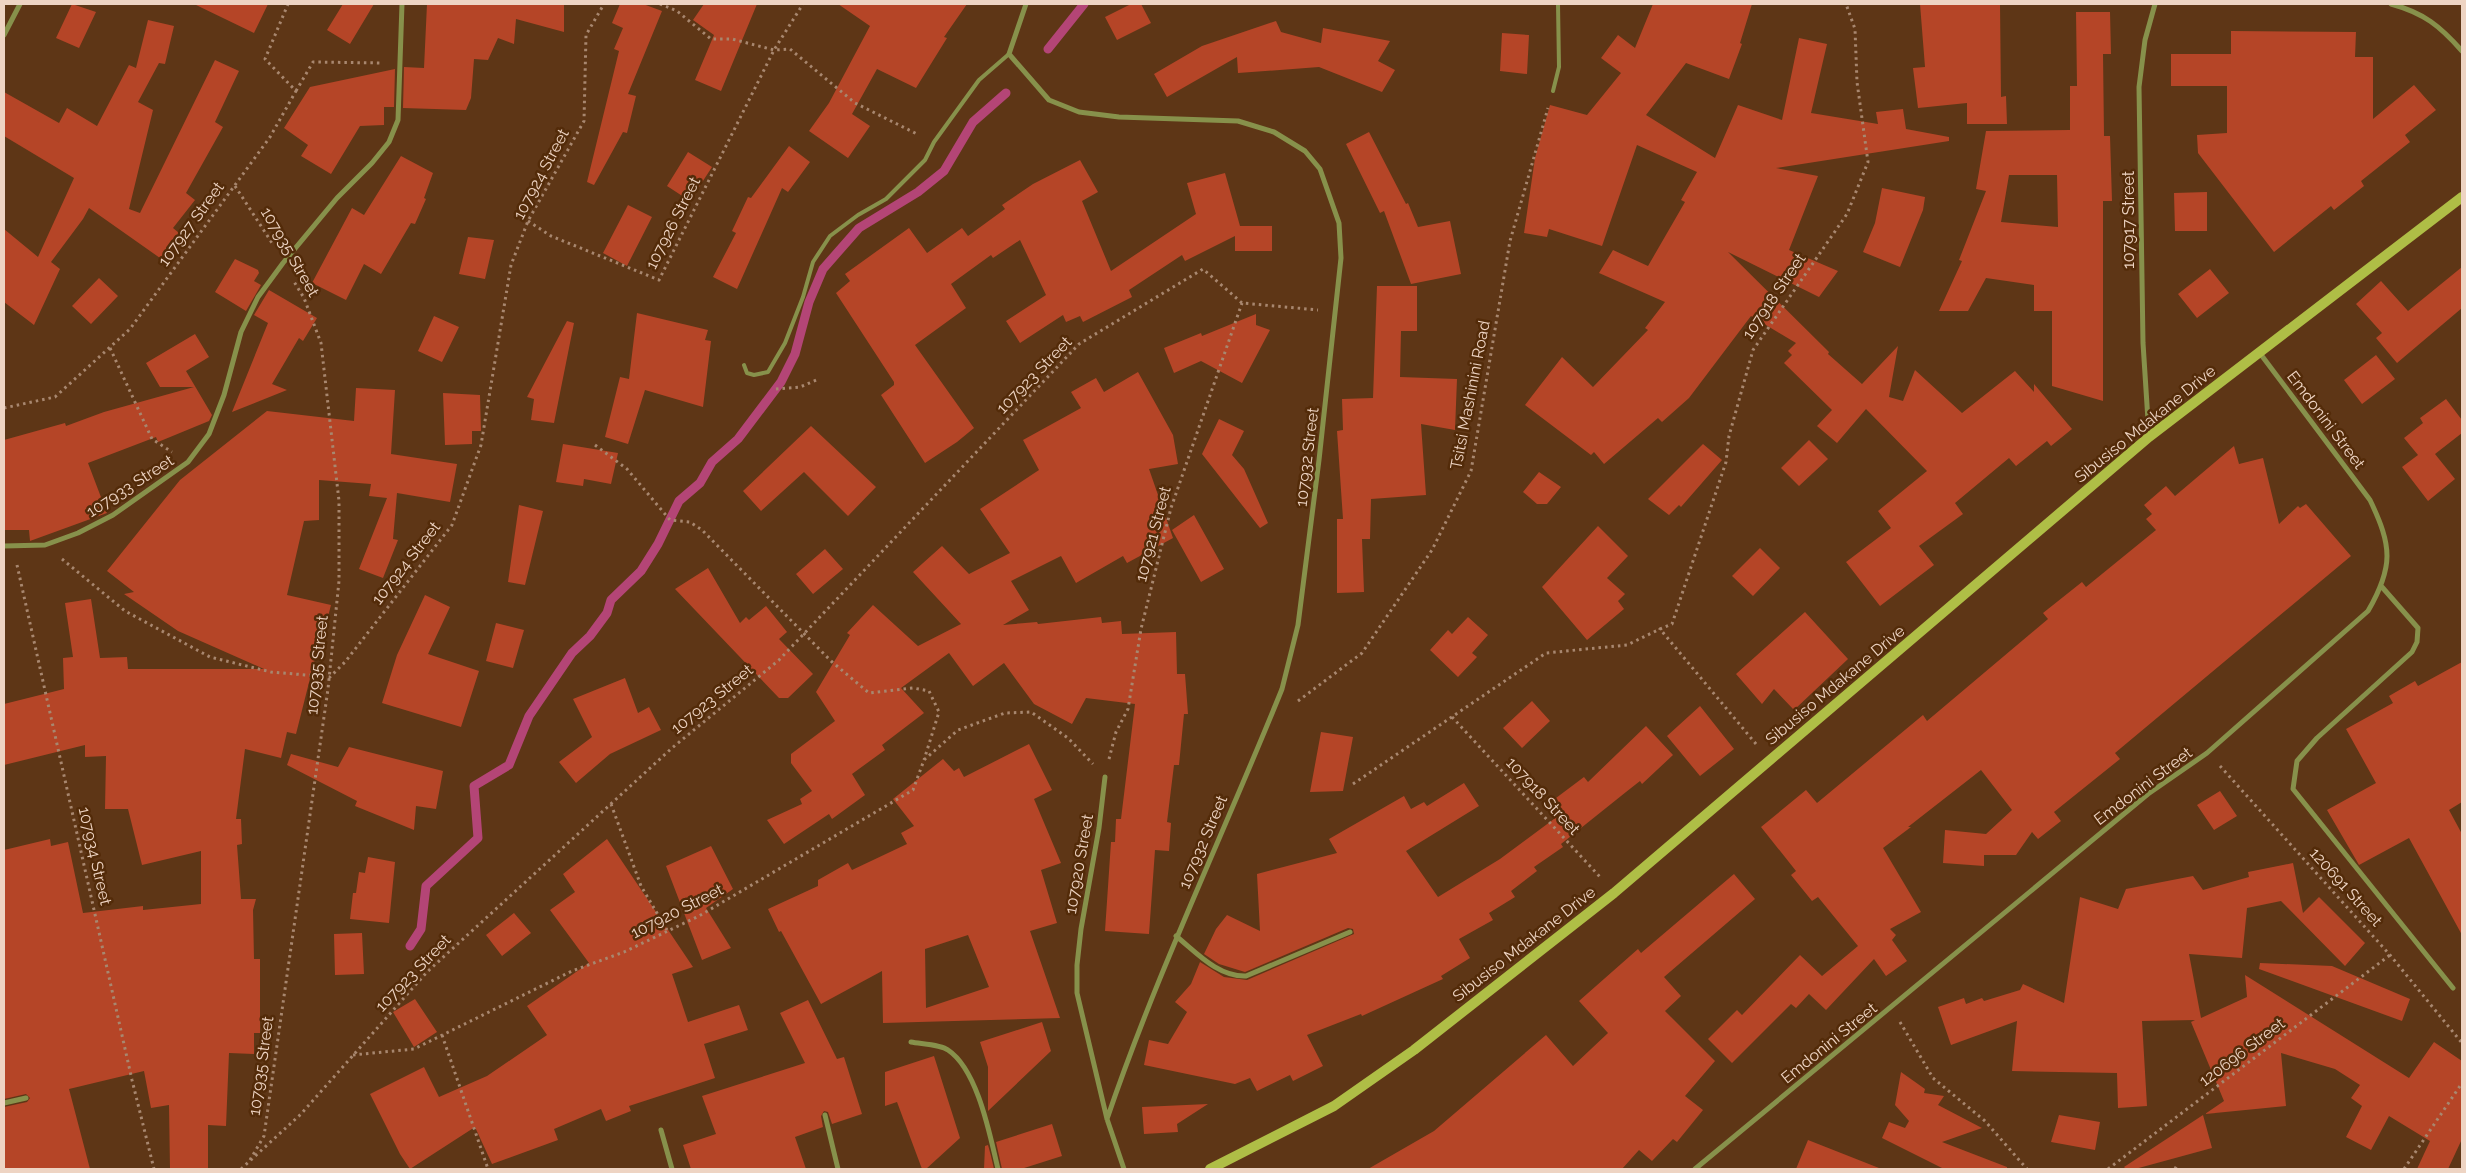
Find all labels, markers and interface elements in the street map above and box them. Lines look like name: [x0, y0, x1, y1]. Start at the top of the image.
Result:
street label: 107924 Street: [509, 125, 573, 223]
street label: 107917 Street: [2119, 170, 2138, 269]
street label: 107926 Street: [642, 173, 705, 272]
street label: 107927 Street: [154, 178, 228, 270]
street label: 107935 Street: [257, 204, 324, 301]
street label: 107918 Street: [1738, 249, 1810, 342]
street label: Tsitsi Mashinini Road: [1446, 319, 1494, 471]
street label: 107923 Street: [993, 332, 1076, 417]
street label: Sibusiso Mdakane Drive: [2071, 361, 2219, 487]
street label: Emdonini Street: [2283, 367, 2369, 473]
street label: 107932 Street: [1291, 406, 1323, 508]
street label: 107933 Street: [83, 450, 178, 521]
street label: 107921 Street: [1131, 484, 1175, 584]
street label: 107924 Street: [368, 517, 445, 608]
street label: 107935 Street: [302, 614, 332, 716]
street label: Sibusiso Mdakane Drive: [1762, 621, 1908, 749]
street label: 107923 Street: [667, 660, 757, 738]
street label: Emdonini Street: [2090, 743, 2196, 829]
street label: 107918 Street: [1502, 753, 1584, 839]
street label: 107932 Street: [1175, 792, 1231, 892]
street label: 107934 Street: [74, 805, 116, 908]
street label: 107920 Street: [1061, 812, 1097, 915]
street label: 120691 Street: [2306, 844, 2387, 931]
street label: 107920 Street: [628, 879, 727, 942]
street label: Sibusiso Mdakane Drive: [1449, 882, 1599, 1006]
street label: 107923 Street: [372, 930, 455, 1015]
street label: Emdonini Street: [1777, 998, 1881, 1087]
street label: 120696 Street: [2196, 1013, 2289, 1090]
street label: 107935 Street: [245, 1014, 277, 1117]

